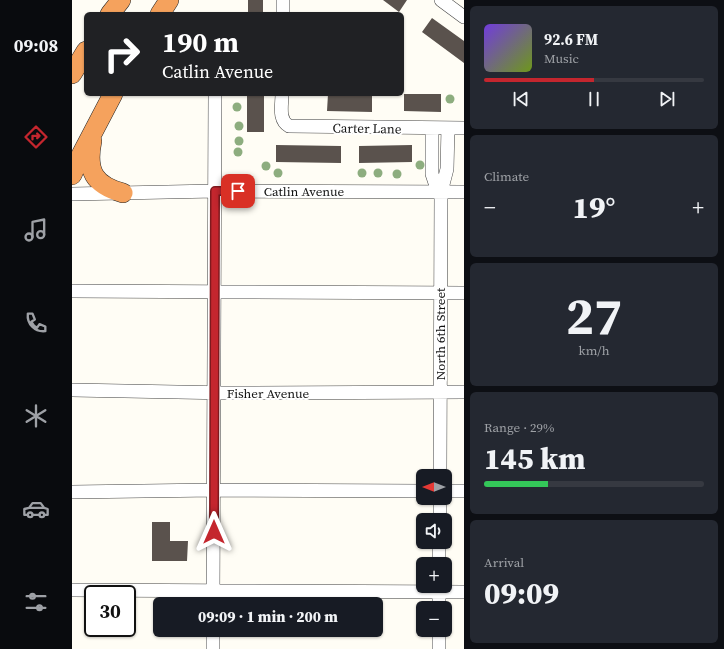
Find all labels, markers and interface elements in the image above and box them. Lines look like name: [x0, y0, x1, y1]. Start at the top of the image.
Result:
text: 190 m: [162, 23, 239, 61]
icon: right: [96, 28, 148, 80]
text: 92.6 FM: [544, 29, 598, 50]
text: 09:08: [14, 33, 58, 58]
text: Music: [544, 50, 579, 67]
text: Catlin Avenue: [162, 59, 273, 84]
icon: previous: [510, 88, 532, 110]
icon: pause: [583, 88, 605, 110]
icon: next: [656, 88, 678, 110]
street label: Carter Lane: [332, 119, 402, 138]
icon: directions: [22, 123, 50, 151]
text: Climate: [484, 168, 529, 185]
pin: [221, 174, 255, 208]
icon: arrive: [227, 180, 249, 202]
street label: Catlin Avenue: [264, 183, 345, 200]
text: 19°: [573, 187, 615, 228]
text: −: [484, 192, 496, 222]
text: +: [692, 192, 704, 222]
icon: music: [22, 216, 50, 244]
text: 27: [566, 280, 622, 351]
street label: North 6th Street: [432, 287, 449, 380]
icon: phone: [22, 309, 50, 337]
text: km/h: [579, 342, 609, 359]
street label: Fisher Avenue: [227, 385, 310, 402]
icon: climate: [22, 402, 50, 430]
text: Range · 29%: [484, 419, 555, 436]
text: 145 km: [484, 438, 585, 479]
north arrow: [416, 469, 452, 505]
map controls: [416, 469, 452, 637]
icon: car: [22, 495, 50, 523]
position arrow: [193, 511, 235, 553]
button: sound: [416, 513, 452, 549]
text: Arrival: [484, 554, 524, 571]
button: +: [416, 557, 452, 593]
text: 09:09: [484, 573, 559, 614]
speed limit sign: 30: [84, 585, 136, 637]
icon: filters: [22, 588, 50, 616]
button: −: [416, 601, 452, 637]
text: 09:09 · 1 min · 200 m: [198, 606, 338, 627]

